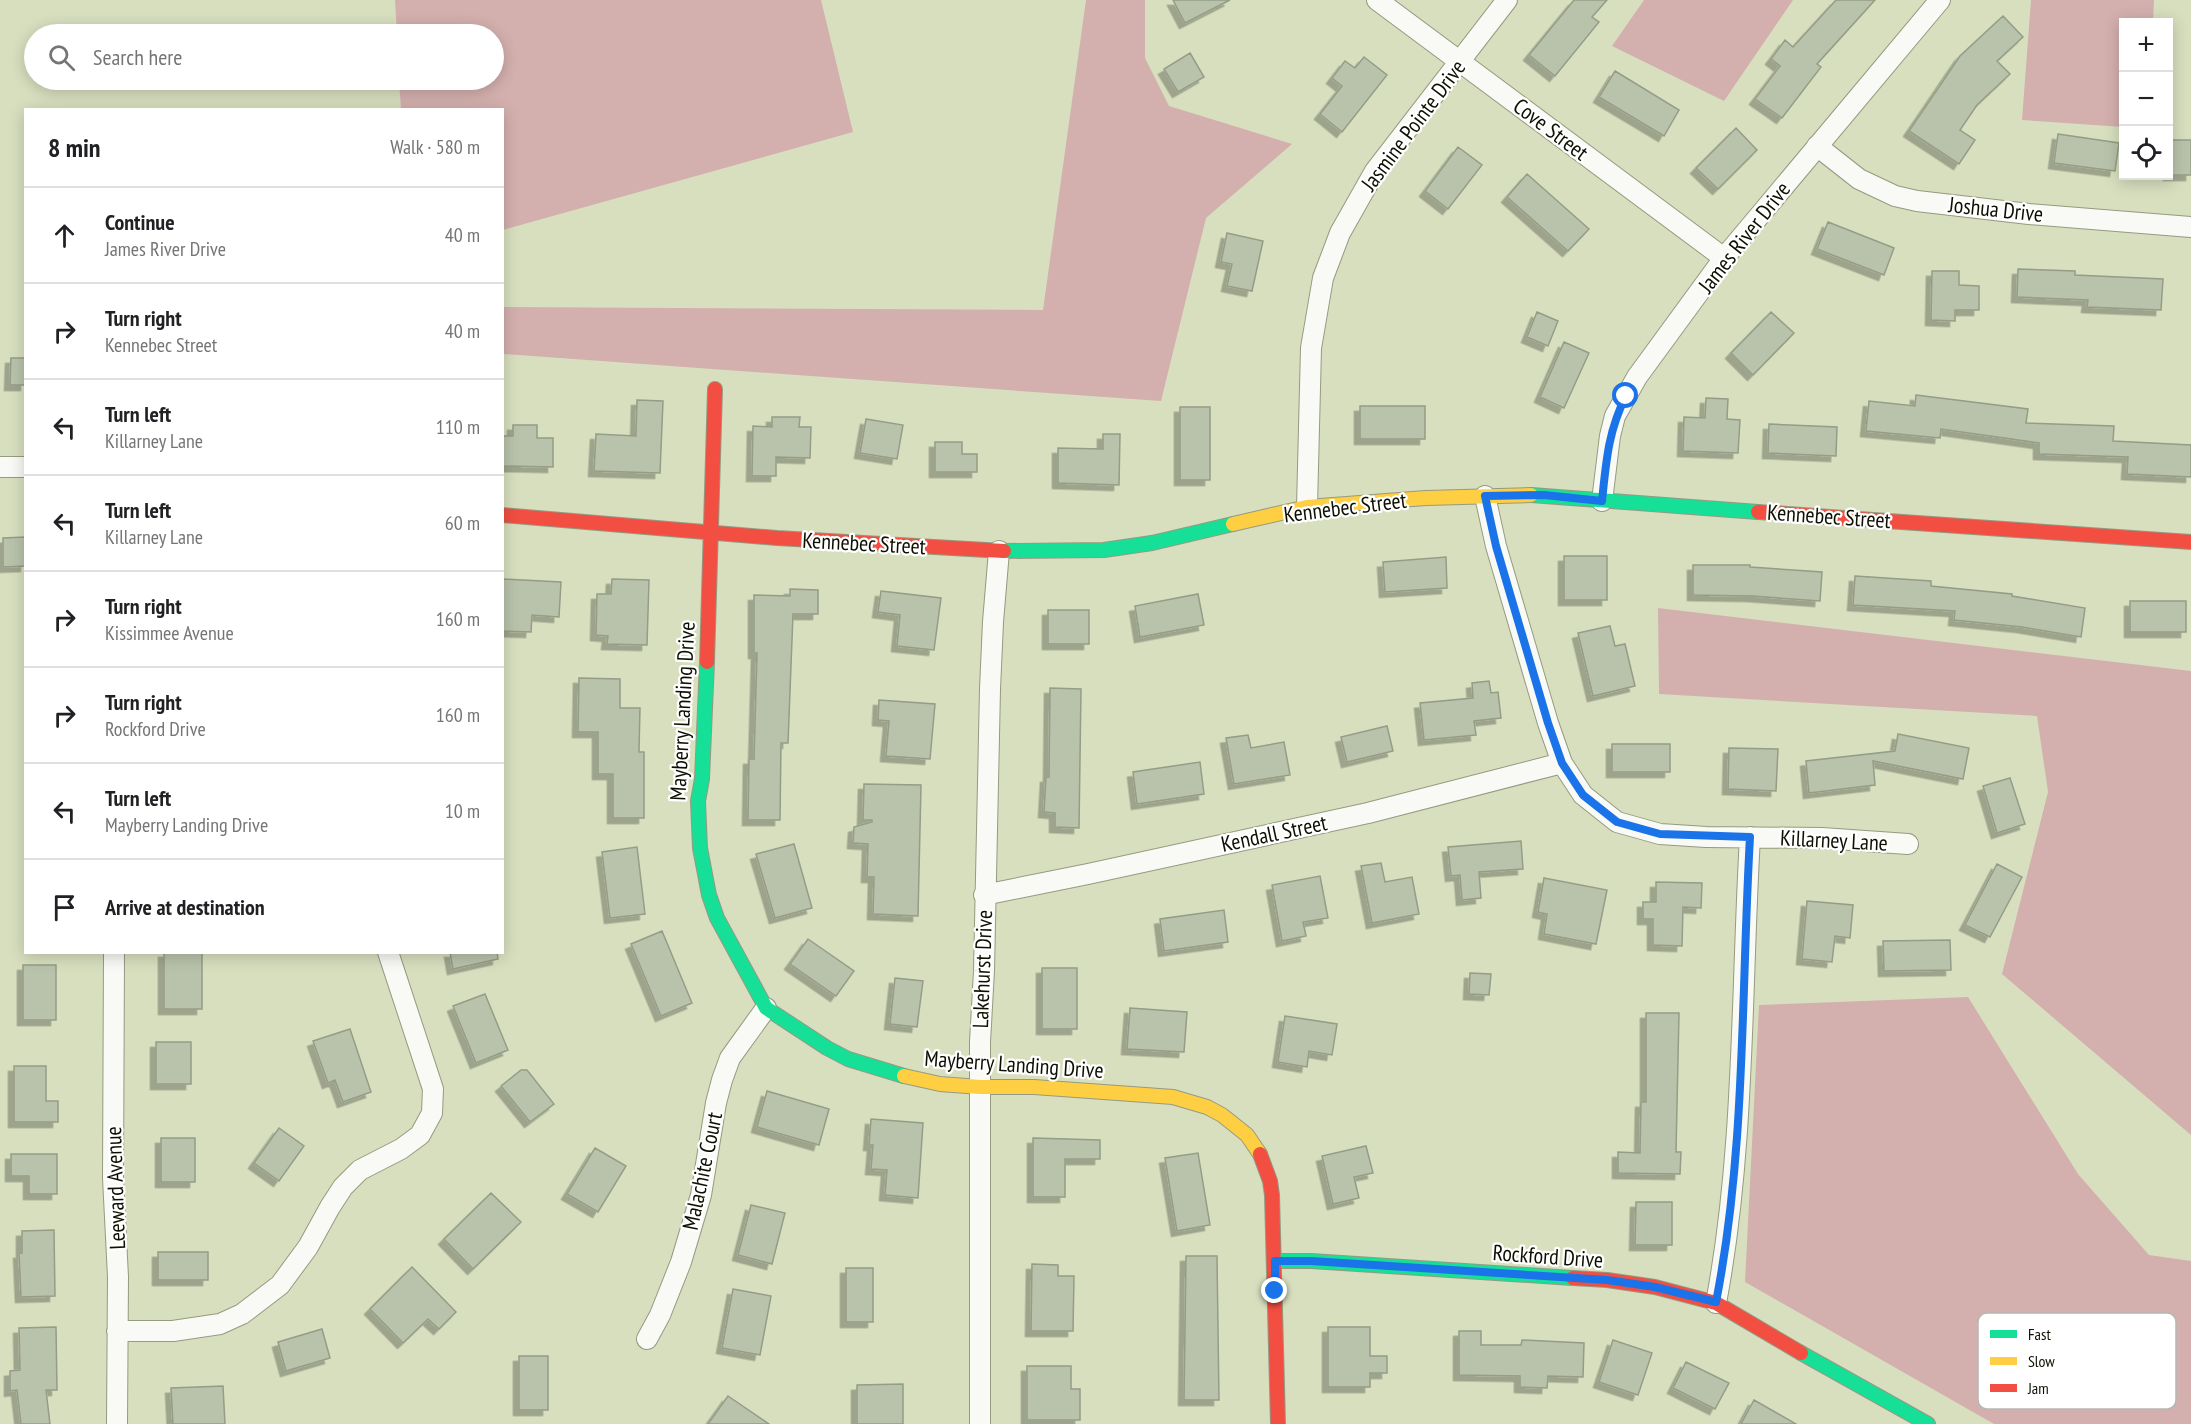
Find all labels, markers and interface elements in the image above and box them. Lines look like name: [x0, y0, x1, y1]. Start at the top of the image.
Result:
map controls: [2119, 18, 2173, 180]
button: +: [2119, 18, 2173, 72]
search box: [24, 24, 504, 90]
icon: search: [45, 41, 78, 74]
text: Search here: [93, 43, 182, 71]
street label: Jasmine Pointe Drive: [1354, 54, 1471, 197]
button: −: [2119, 72, 2173, 126]
street label: Cove Street: [1508, 92, 1594, 166]
button: locate: [2119, 126, 2173, 180]
text: 8 min: [48, 131, 101, 164]
text: Walk · 580 m: [390, 134, 480, 160]
street label: James River Drive: [1691, 176, 1796, 299]
street label: Joshua Drive: [1946, 190, 2045, 228]
text: Continue: [105, 208, 175, 236]
icon: ahead: [48, 219, 81, 252]
text: 40 m: [445, 222, 480, 248]
text: James River Drive: [105, 236, 226, 262]
text: Turn right: [105, 304, 182, 332]
icon: right: [48, 315, 81, 348]
text: 40 m: [445, 318, 480, 344]
text: Kennebec Street: [105, 332, 217, 358]
route start: [1612, 382, 1638, 408]
text: Turn left: [105, 400, 171, 428]
icon: left: [48, 411, 81, 444]
text: 110 m: [436, 414, 480, 440]
text: Killarney Lane: [105, 428, 203, 454]
street label: Kennebec Street: [1282, 486, 1408, 528]
text: Turn left: [105, 496, 171, 524]
street label: Kennebec Street: [1766, 498, 1892, 534]
icon: left: [48, 507, 81, 540]
text: 60 m: [445, 510, 480, 536]
text: Killarney Lane: [105, 524, 203, 550]
street label: Kennebec Street: [802, 526, 926, 560]
text: Turn right: [105, 592, 182, 620]
icon: right: [48, 603, 81, 636]
text: 160 m: [436, 606, 480, 632]
text: Kissimmee Avenue: [105, 620, 234, 646]
street label: Mayberry Landing Drive: [663, 621, 701, 801]
text: Turn right: [105, 688, 182, 716]
icon: right: [48, 699, 81, 732]
text: 160 m: [436, 702, 480, 728]
text: Rockford Drive: [105, 716, 206, 742]
text: Turn left: [105, 784, 171, 812]
icon: left: [48, 795, 81, 828]
text: 10 m: [445, 798, 480, 824]
street label: Kendall Street: [1219, 808, 1329, 858]
text: Mayberry Landing Drive: [105, 812, 268, 838]
street label: Killarney Lane: [1779, 823, 1889, 857]
icon: arrive: [48, 891, 81, 924]
text: Arrive at destination: [105, 893, 265, 921]
street label: Lakehurst Drive: [966, 909, 998, 1029]
street label: Mayberry Landing Drive: [924, 1044, 1104, 1084]
street label: Malachite Court: [676, 1110, 728, 1232]
street label: Leeward Avenue: [99, 1126, 131, 1250]
street label: Rockford Drive: [1492, 1238, 1604, 1274]
route end: [1261, 1277, 1287, 1303]
legend: [1978, 1313, 2176, 1409]
text: Fast: [2028, 1324, 2051, 1344]
text: Slow: [2028, 1351, 2055, 1371]
text: Jam: [2027, 1378, 2049, 1398]

